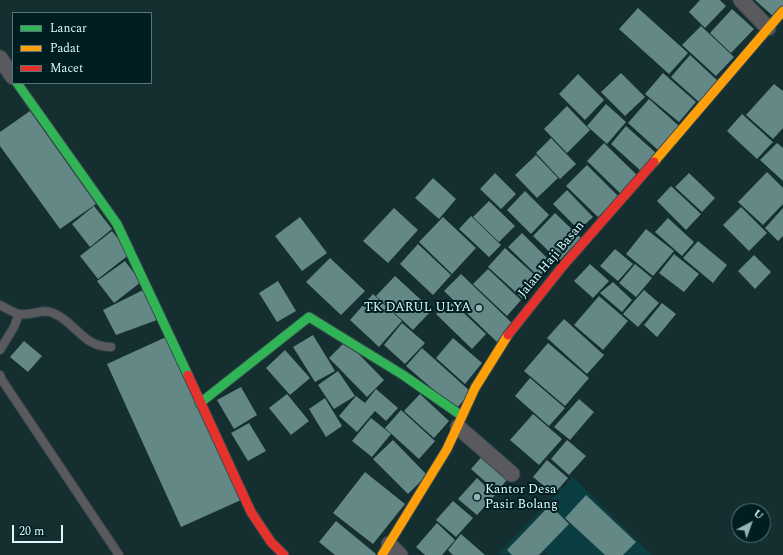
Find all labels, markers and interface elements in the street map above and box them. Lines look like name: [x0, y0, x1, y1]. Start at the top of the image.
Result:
legend: [12, 12, 152, 84]
text: Lancar: [50, 19, 87, 38]
text: Padat: [50, 39, 80, 58]
text: Macet: [50, 59, 83, 78]
street label: Jalan Haji Basan: [516, 219, 588, 301]
place label: TK DARUL ULYA: [364, 300, 471, 316]
marker: TK DARUL ULYA: [474, 303, 484, 313]
place label: Kantor Desa Pasir Bolang: [485, 482, 558, 513]
marker: Kantor Desa Pasir Bolang: [472, 492, 482, 502]
north arrow: [731, 503, 771, 543]
text: U: [749, 505, 768, 524]
scale bar: [14, 517, 65, 543]
text: 20 m: [19, 522, 44, 541]

